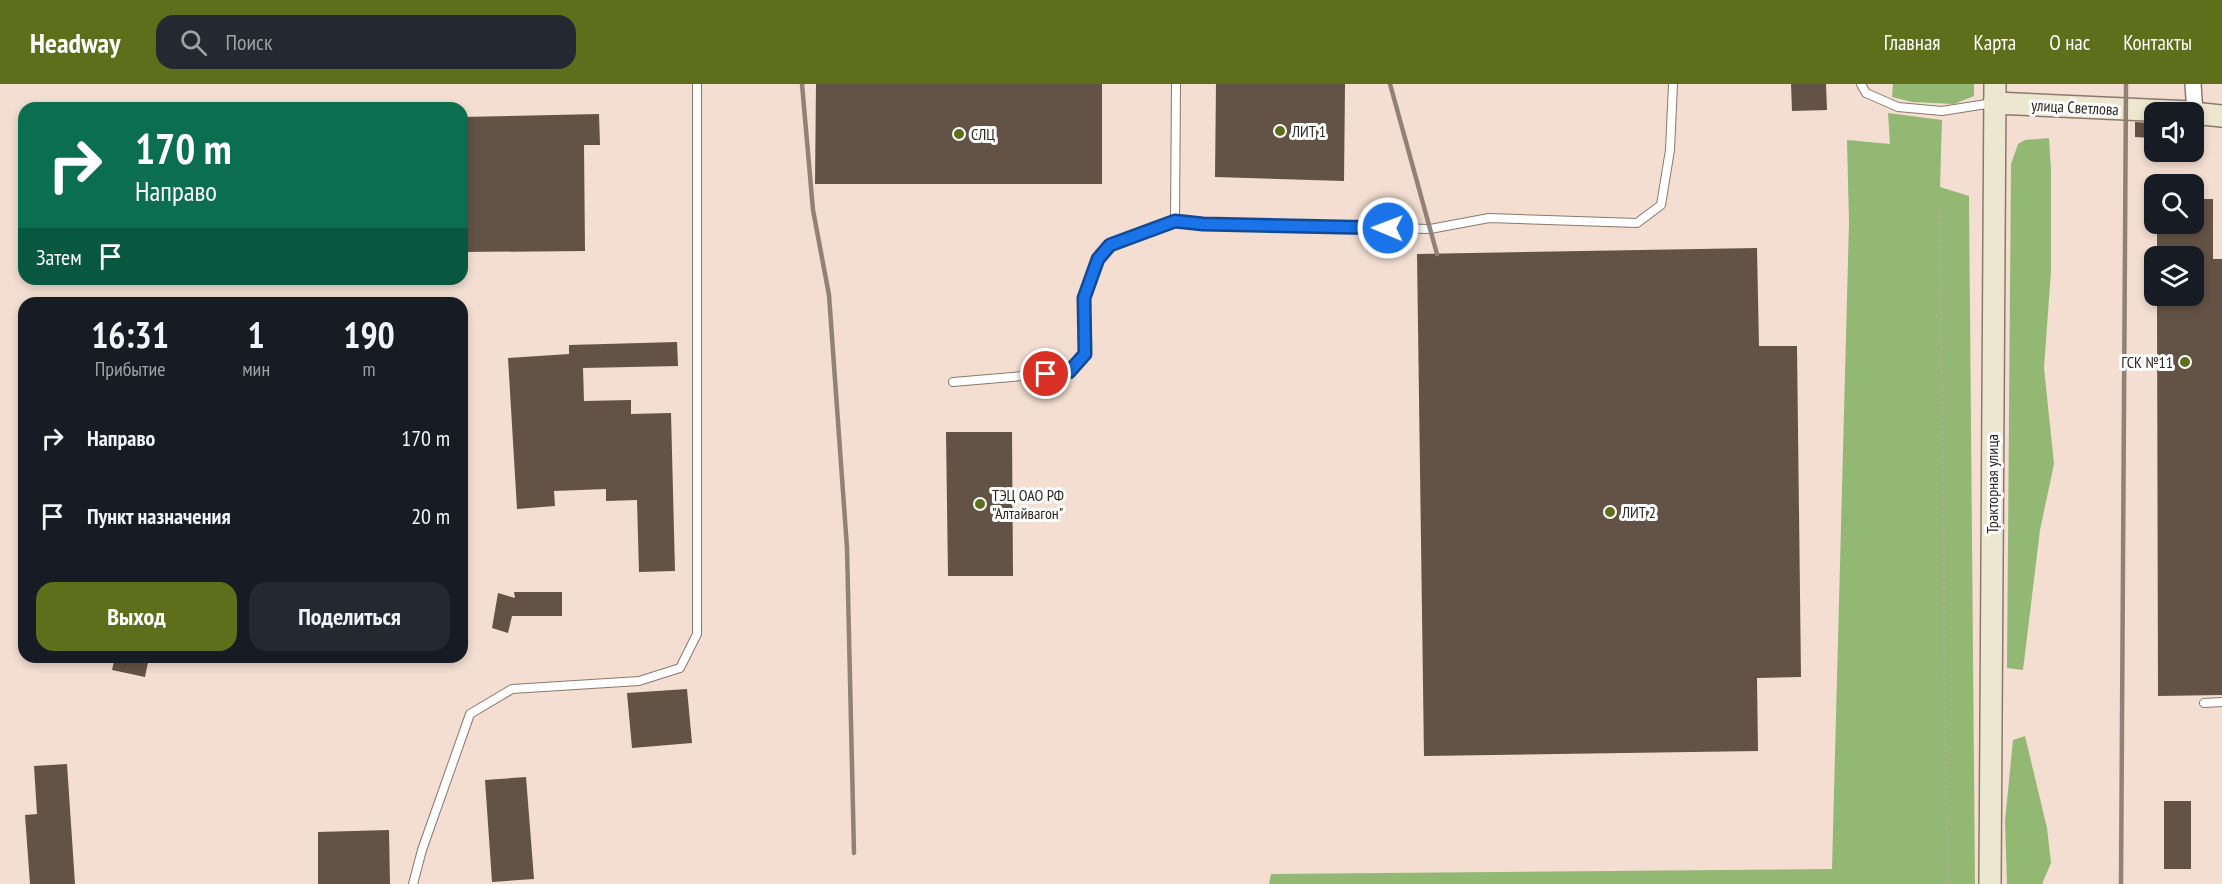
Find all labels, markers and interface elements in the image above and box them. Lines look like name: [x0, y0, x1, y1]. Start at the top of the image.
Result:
search box: [156, 15, 576, 69]
text: Headway: [30, 24, 120, 61]
icon: search: [177, 26, 210, 59]
text: Поиск: [225, 28, 272, 56]
text: Главная: [1884, 29, 1940, 56]
text: Карта: [1973, 29, 2016, 56]
text: О нас: [2049, 29, 2090, 56]
text: Контакты: [2123, 29, 2192, 56]
street label: улица Светлова: [2031, 95, 2119, 119]
map controls: [2144, 102, 2204, 306]
button: sound: [2144, 102, 2204, 162]
text: 170 m: [135, 121, 232, 176]
place label: ЛИТ 1: [1291, 121, 1326, 141]
place label: СЛЦ: [971, 124, 995, 144]
marker: ЛИТ 1: [1273, 124, 1287, 138]
icon: right: [36, 126, 114, 204]
marker: СЛЦ: [952, 127, 966, 141]
text: Направо: [135, 174, 217, 208]
button: search: [2144, 174, 2204, 234]
position arrow: [1356, 196, 1420, 260]
icon: arrive: [94, 240, 127, 273]
text: Затем: [36, 243, 82, 271]
button: layers: [2144, 246, 2204, 306]
text: 16:31: [91, 311, 169, 358]
text: 1: [248, 311, 265, 358]
text: 190: [343, 311, 395, 358]
pin: [1020, 348, 1071, 399]
place label: ГСК №11: [2121, 352, 2173, 372]
marker: ГСК №11: [2178, 355, 2192, 369]
text: Прибытие: [95, 356, 166, 382]
text: мин: [242, 356, 270, 382]
text: m: [363, 356, 376, 382]
icon: arrive: [1029, 357, 1062, 390]
icon: right: [36, 422, 69, 455]
text: Направо: [87, 424, 155, 452]
text: 170 m: [401, 424, 450, 452]
street label: Тракторная улица: [1982, 434, 2002, 534]
place label: ТЭЦ ОАО РФ "Алтайвагон": [992, 485, 1064, 523]
marker: ТЭЦ ОАО РФ "Алтайвагон": [973, 497, 987, 511]
icon: arrive: [36, 500, 69, 533]
text: Пункт назначения: [87, 502, 231, 530]
text: 20 m: [411, 502, 450, 530]
place label: ЛИТ 2: [1621, 502, 1656, 522]
marker: ЛИТ 2: [1603, 505, 1617, 519]
button: Выход: [36, 582, 237, 651]
button: Поделиться: [249, 582, 450, 651]

